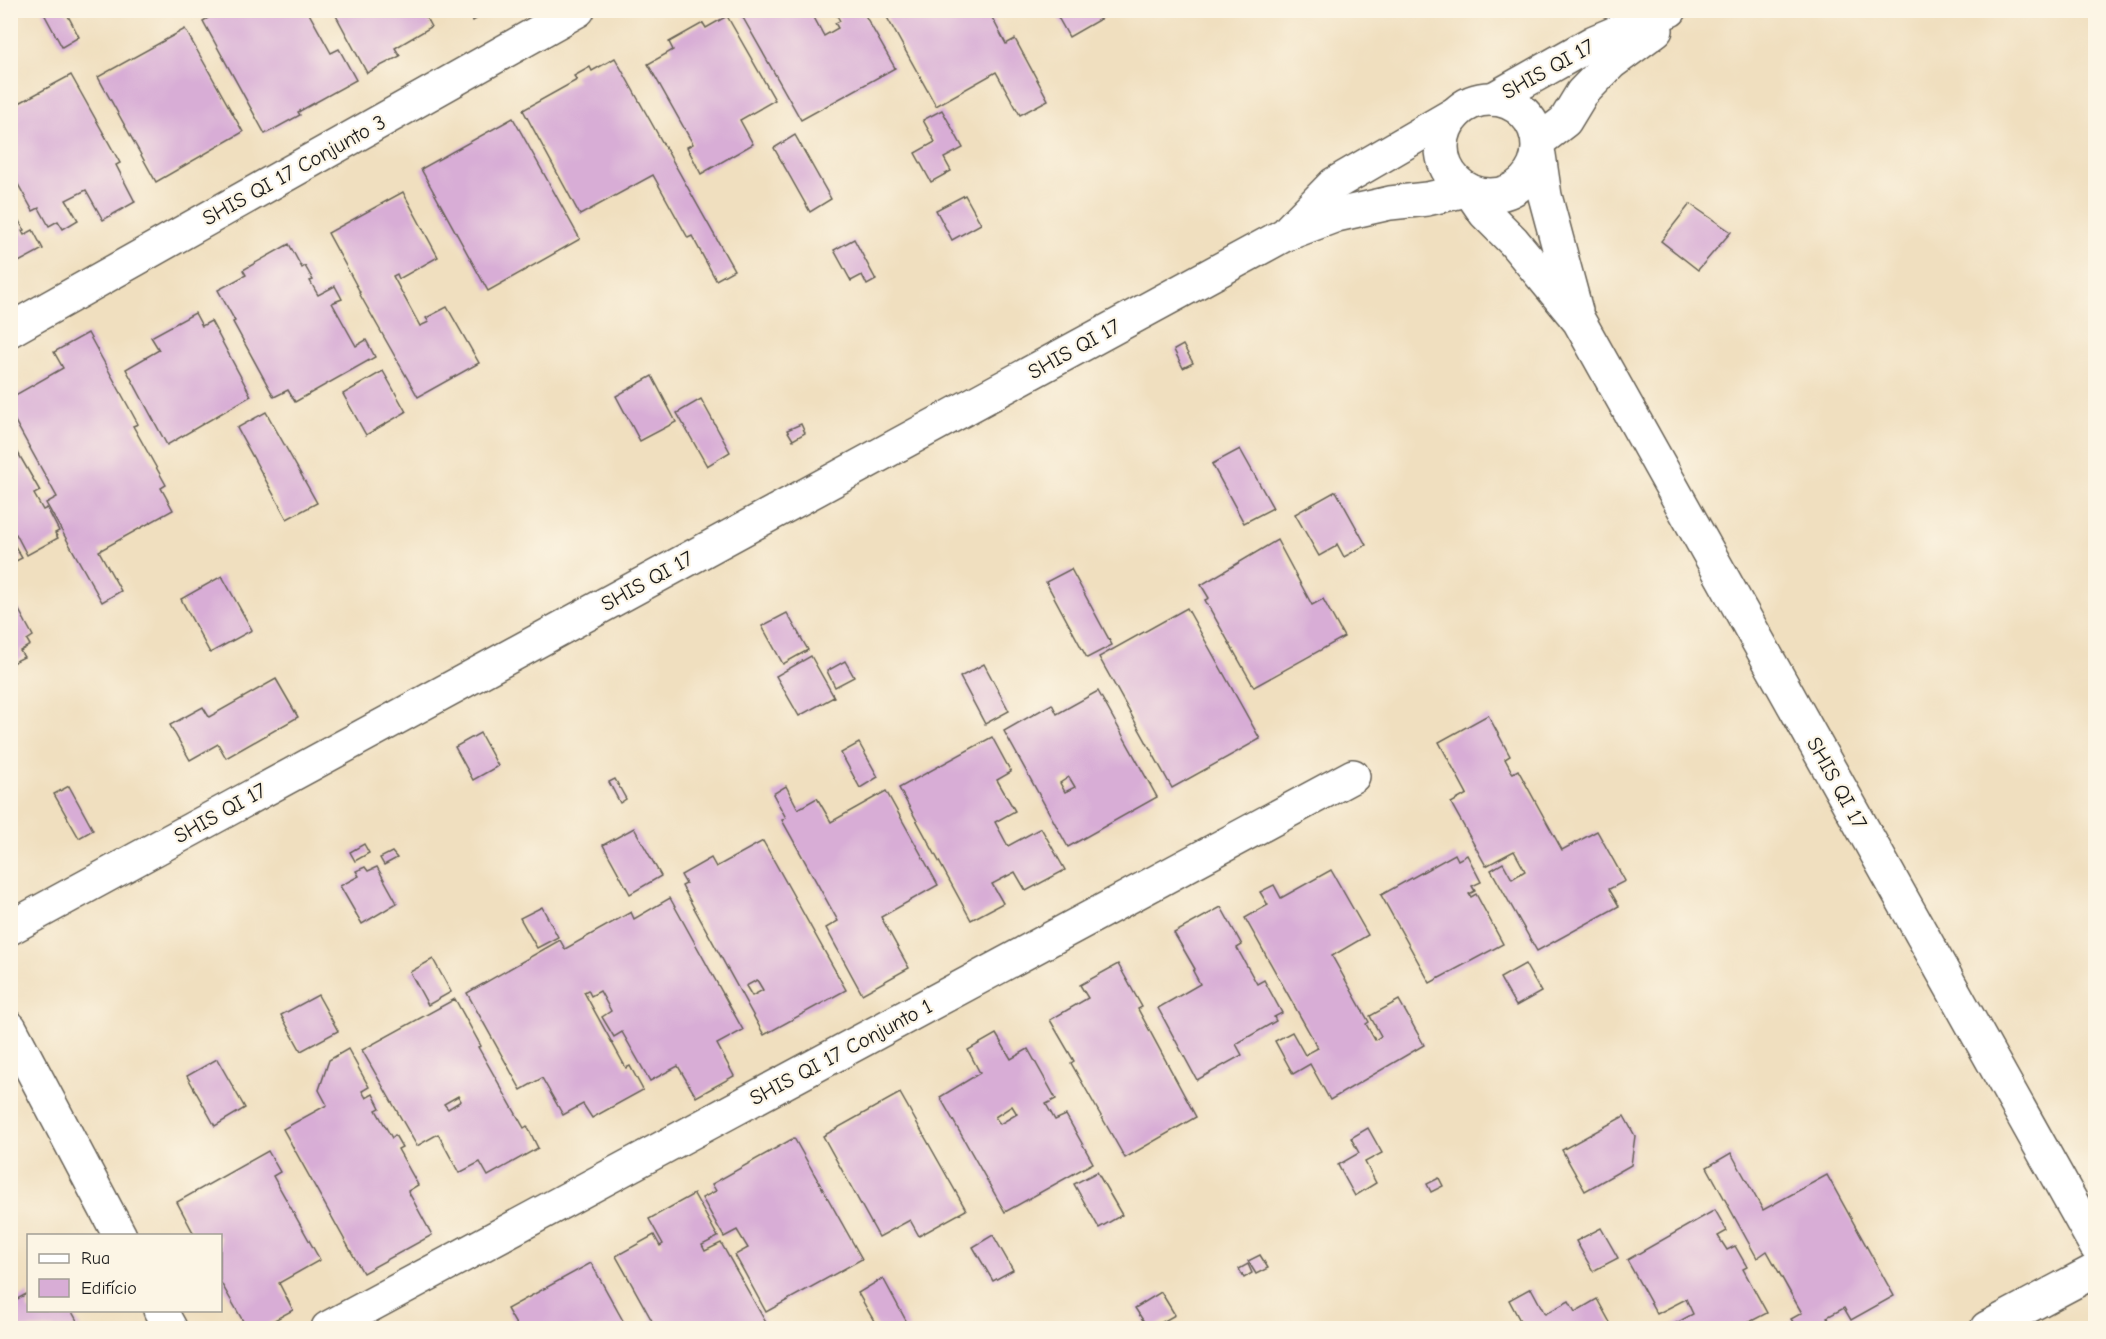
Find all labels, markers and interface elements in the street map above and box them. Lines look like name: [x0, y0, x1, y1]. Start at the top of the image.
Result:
street label: SHIS QI 17: [1498, 34, 1598, 104]
street label: SHIS QI 17 Conjunto 3: [198, 110, 390, 230]
street label: SHIS QI 17: [1024, 314, 1124, 384]
street label: SHIS QI 17: [597, 546, 697, 616]
street label: SHIS QI 17: [1802, 733, 1872, 833]
street label: SHIS QI 17: [170, 778, 270, 848]
street label: SHIS QI 17 Conjunto 1: [746, 994, 936, 1110]
legend: [27, 1234, 222, 1312]
text: Rua: [81, 1248, 110, 1269]
text: Edifício: [81, 1278, 137, 1299]

